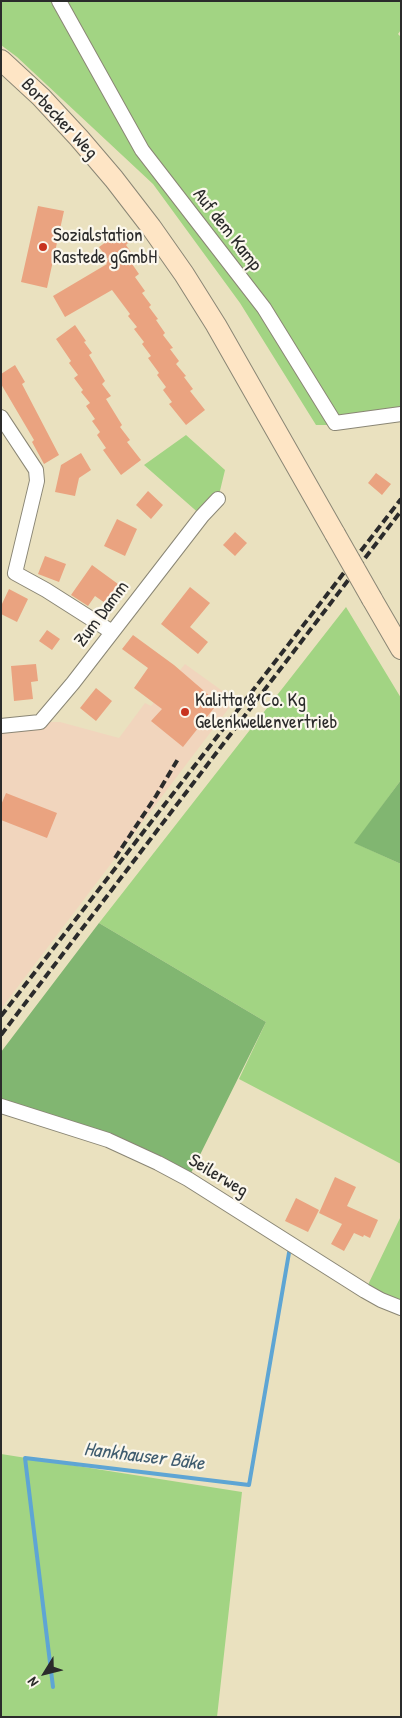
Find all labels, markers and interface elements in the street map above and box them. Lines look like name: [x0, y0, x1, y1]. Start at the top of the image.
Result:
street label: Borbecker Weg: [16, 74, 102, 164]
street label: Auf dem Kamp: [188, 184, 266, 276]
place label: Sozialstation Rastede gGmbH: [53, 225, 157, 269]
marker: Sozialstation Rastede gGmbH: [37, 241, 49, 253]
street label: Zum Damm: [70, 576, 134, 652]
place label: Kalitta & Co. Kg Gelenkwellenvertrieb: [195, 690, 337, 734]
marker: Kalitta & Co. Kg Gelenkwellenvertrieb: [179, 706, 191, 718]
street label: Seilerweg: [184, 1149, 252, 1203]
water label: Hankhauser Bäke: [82, 1438, 206, 1476]
north arrow: [20, 1648, 70, 1698]
text: N: [23, 1674, 42, 1691]

